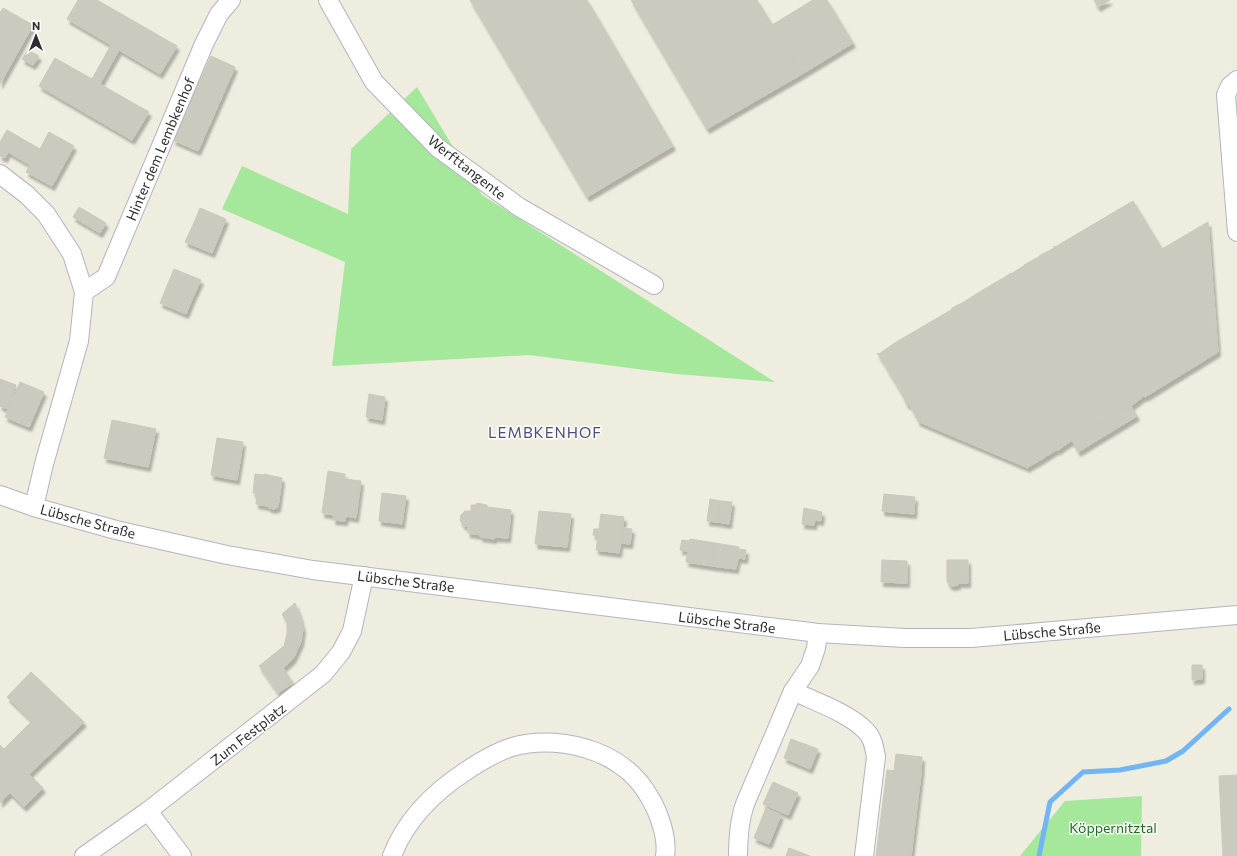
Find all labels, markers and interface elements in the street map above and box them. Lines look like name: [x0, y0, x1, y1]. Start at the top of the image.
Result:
north arrow: [16, 16, 56, 56]
text: N: [32, 19, 40, 32]
street label: Hinter dem Lembkenhof: [122, 74, 198, 223]
street label: Werfttangente: [425, 131, 509, 203]
district label: LEMBKENHOF: [488, 423, 602, 441]
street label: Lübsche Straße: [39, 500, 137, 542]
street label: Lübsche Straße: [356, 567, 456, 595]
street label: Lübsche Straße: [677, 608, 777, 636]
street label: Lübsche Straße: [1003, 618, 1101, 644]
street label: Zum Festplatz: [207, 699, 289, 769]
park label: Köppernitztal: [1069, 819, 1157, 836]

